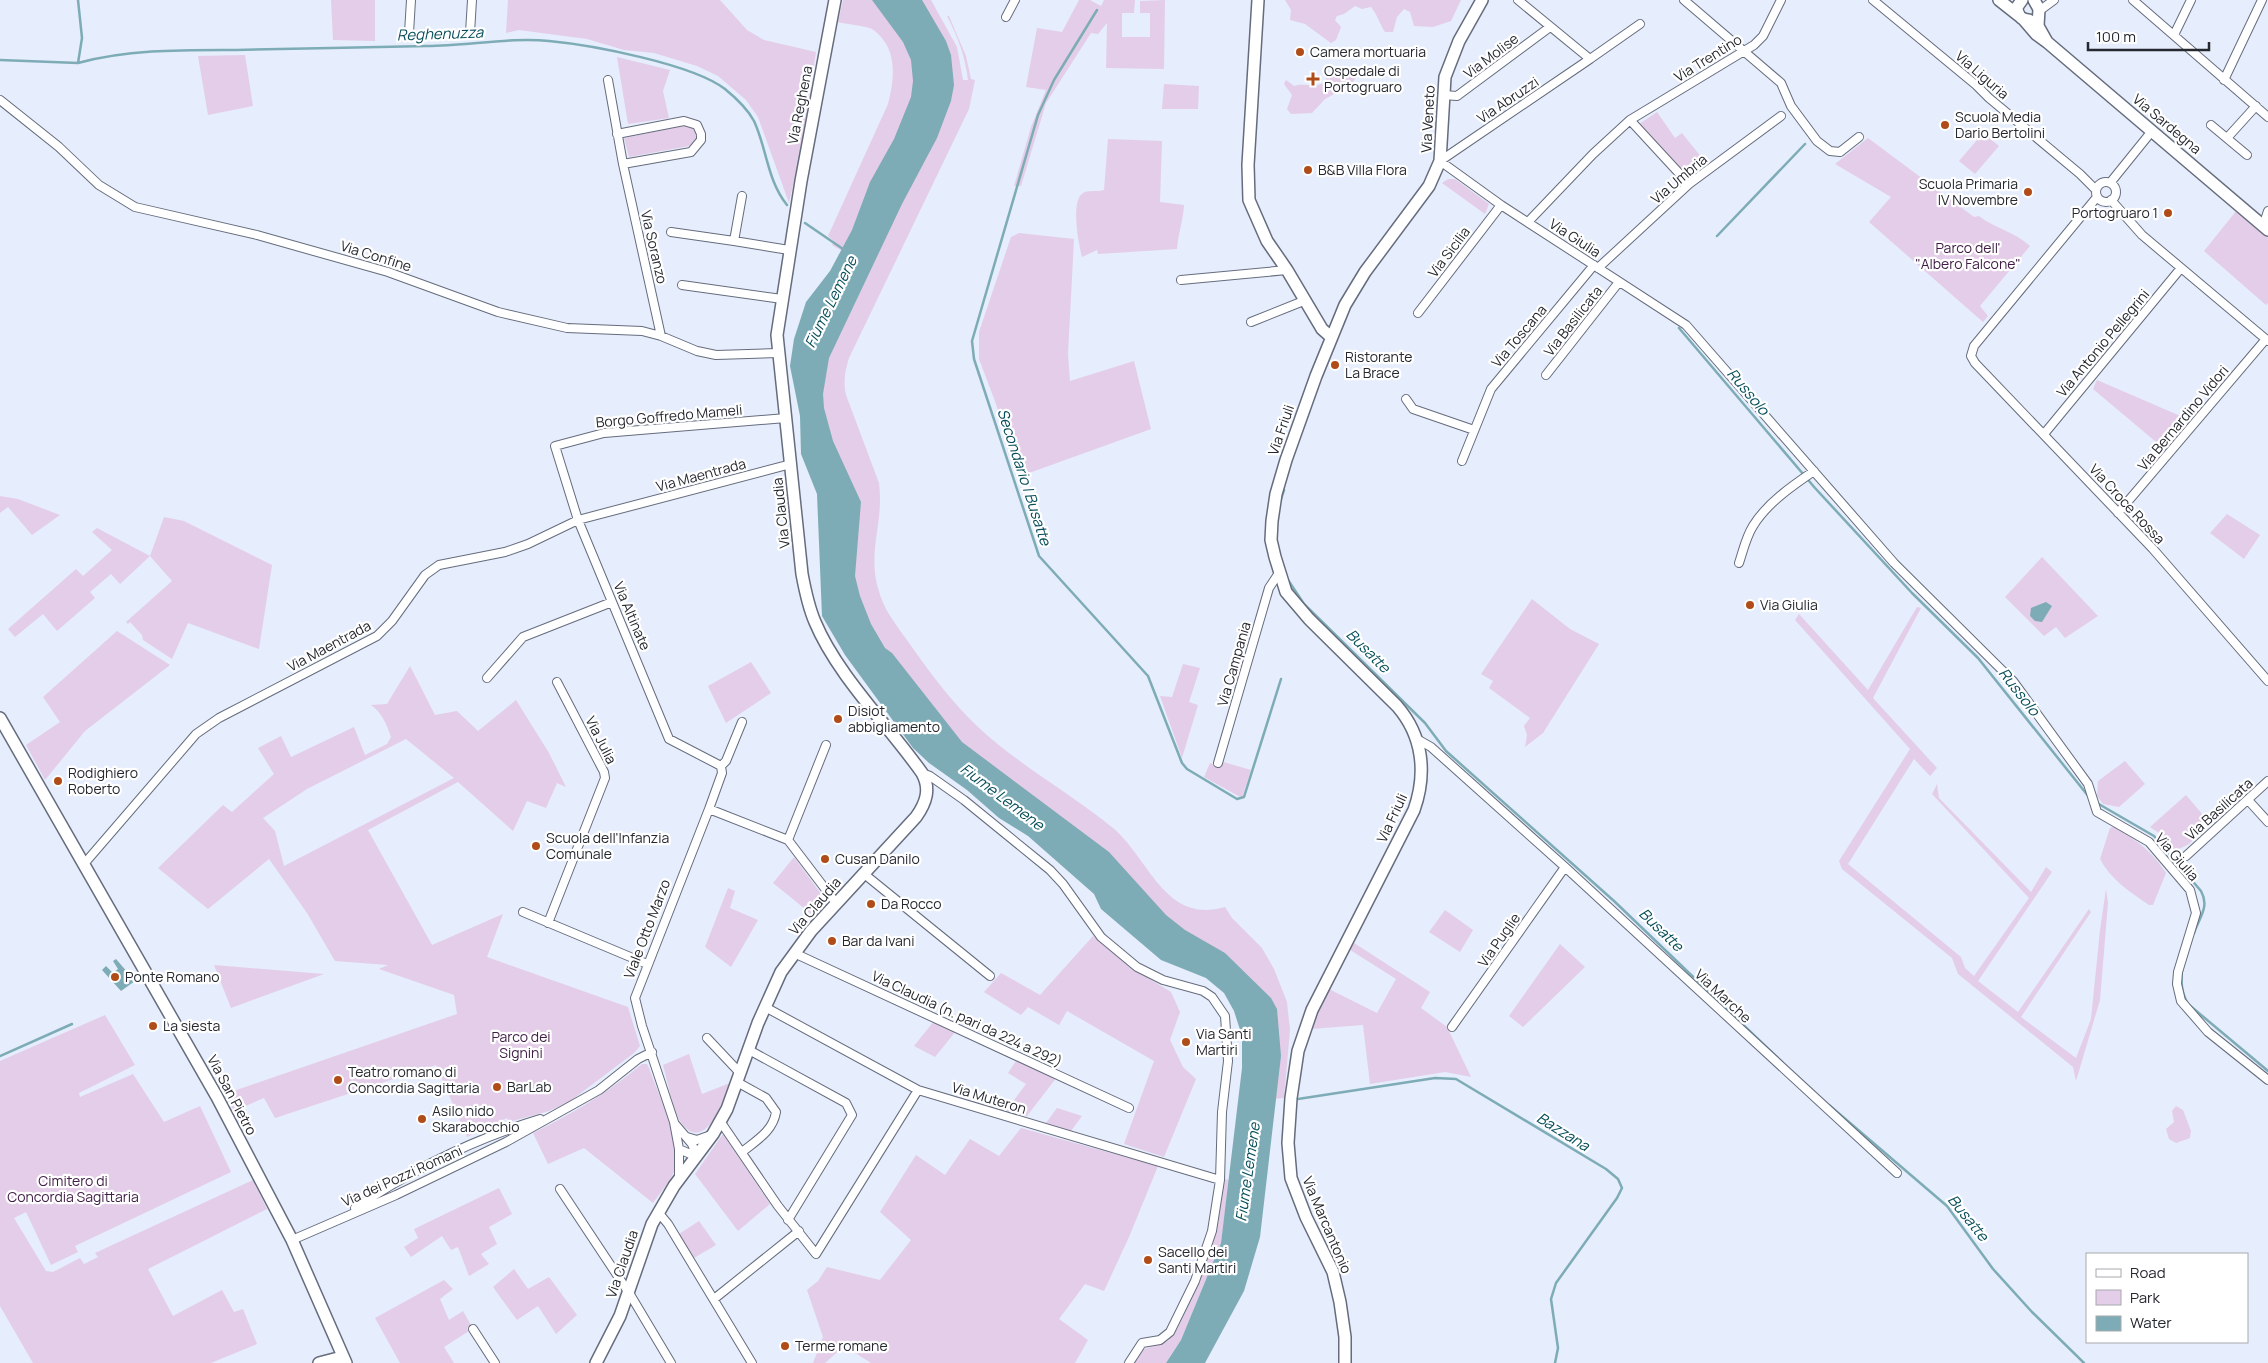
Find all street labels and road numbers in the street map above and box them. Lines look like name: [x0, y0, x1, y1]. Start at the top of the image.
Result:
street label: Via Molise: [1459, 29, 1522, 82]
street label: Via Trentino: [1670, 29, 1745, 86]
street label: Via Liguria: [1952, 46, 2013, 103]
street label: Via Reghena: [783, 64, 816, 146]
street label: Via Abruzzi: [1473, 72, 1542, 127]
street label: Via Veneto: [1416, 85, 1439, 153]
street label: Via Sardegna: [2129, 89, 2206, 158]
street label: Via Umbria: [1646, 149, 1711, 208]
street label: Via Soranzo: [637, 208, 672, 286]
street label: Via Giulia: [1546, 214, 1605, 261]
street label: Via Sicilia: [1423, 222, 1474, 281]
street label: Via Confine: [338, 236, 414, 275]
street label: Via Basilicata: [1539, 282, 1606, 360]
street label: Via Antonio Pellegrini: [2052, 285, 2153, 400]
street label: Via Toscana: [1487, 300, 1550, 371]
street label: Via Bernardino Vidori: [2133, 361, 2232, 474]
street label: Borgo Goffredo Mameli: [595, 400, 743, 431]
street label: Via Friuli: [1263, 402, 1298, 458]
street label: Via Maentrada: [654, 453, 748, 496]
street label: Via Croce Rossa: [2085, 459, 2170, 548]
street label: Via Claudia: [767, 477, 794, 549]
street label: Via Altinate: [610, 579, 655, 653]
street label: Via Maentrada: [284, 616, 374, 676]
street label: Via Campania: [1212, 619, 1255, 708]
street label: Via Julia: [581, 713, 622, 767]
street label: Via Basilicata: [2181, 773, 2256, 844]
street label: Via Friuli: [1372, 790, 1411, 845]
street label: Via Giulia: [2151, 829, 2204, 885]
street label: Via Claudia: [784, 873, 845, 939]
street label: Viale Otto Marzo: [619, 876, 674, 981]
street label: Via Puglie: [1473, 909, 1524, 970]
street label: Via Marche: [1691, 965, 1756, 1027]
street label: Via Claudia (n. pari da 224 a 292): [869, 966, 1066, 1071]
street label: Via San Pietro: [203, 1051, 262, 1138]
street label: Via Muteron: [949, 1077, 1029, 1118]
street label: Via dei Pozzi Romani: [338, 1140, 465, 1211]
street label: Via Marcantonio: [1298, 1173, 1356, 1276]
street label: Via Claudia: [601, 1227, 642, 1300]

